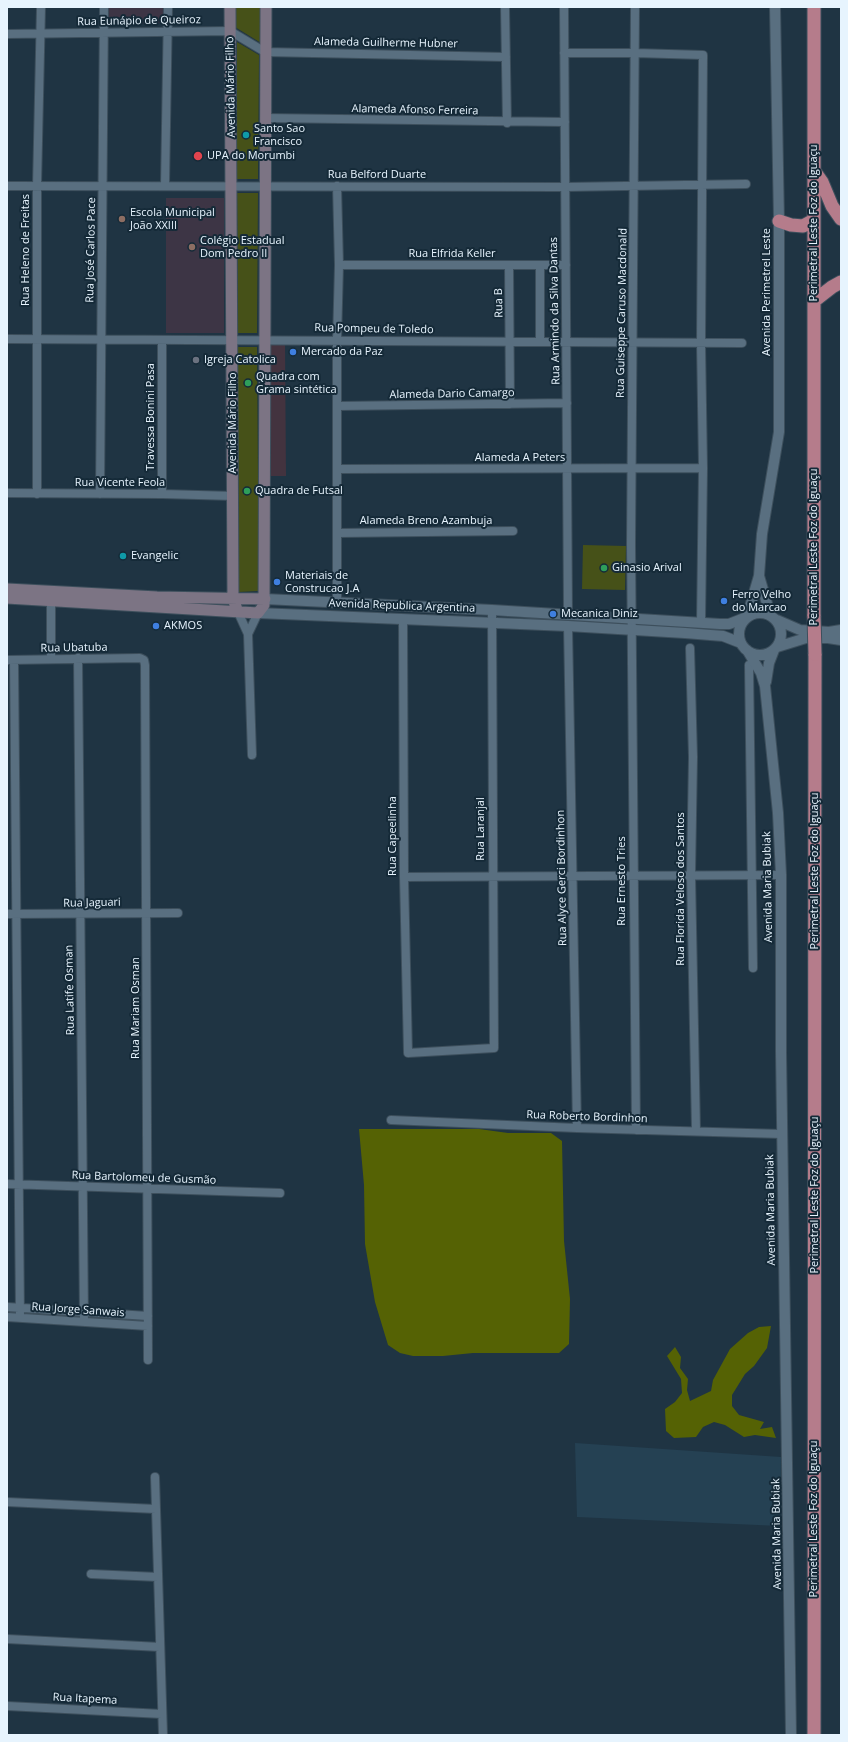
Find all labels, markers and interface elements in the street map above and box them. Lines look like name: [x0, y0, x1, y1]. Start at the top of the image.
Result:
street label: Rua Eunápio de Queiroz: [77, 13, 201, 29]
street label: Alameda Guilherme Hubner: [314, 35, 458, 51]
street label: Avenida Mário Filho: [224, 36, 238, 138]
street label: Alameda Afonso Ferreira: [351, 102, 479, 118]
place label: Santo Sao Francisco: [254, 122, 305, 148]
marker: Santo Sao Francisco: [241, 130, 251, 140]
street label: Perimetral Leste Foz do Iguaçu: [807, 144, 821, 302]
place label: UPA do Morumbi: [207, 149, 295, 163]
marker: UPA do Morumbi: [192, 150, 204, 162]
street label: Rua Belford Duarte: [328, 168, 426, 182]
street label: Rua Heleno de Freitas: [19, 194, 33, 306]
street label: Rua José Carlos Pace: [83, 197, 99, 303]
place label: Escola Municipal João XXIII: [130, 206, 215, 232]
marker: Escola Municipal João XXIII: [117, 214, 127, 224]
street label: Rua Guiseppe Caruso Macdonald: [614, 228, 630, 398]
street label: Avenida Perimetrel Leste: [760, 228, 774, 356]
place label: Colégio Estadual Dom Pedro II: [200, 234, 284, 260]
street label: Rua Armindo da Silva Dantas: [547, 237, 563, 385]
marker: Colégio Estadual Dom Pedro II: [187, 242, 197, 252]
street label: Rua Elfrida Keller: [408, 247, 496, 261]
street label: Rua B: [492, 288, 506, 318]
street label: Rua Pompeu de Toledo: [314, 321, 434, 337]
place label: Mercado da Paz: [301, 345, 383, 359]
marker: Mercado da Paz: [288, 347, 298, 357]
place label: Igreja Catolica: [204, 353, 276, 367]
marker: Igreja Catolica: [191, 355, 201, 365]
street label: Travessa Bonini Pasa: [144, 363, 158, 471]
place label: Quadra com Grama sintética: [256, 370, 337, 396]
street label: Avenida Mário Filho: [226, 372, 240, 474]
marker: Quadra com Grama sintética: [243, 378, 253, 388]
street label: Alameda Dario Camargo: [389, 386, 515, 402]
street label: Alameda A Peters: [475, 451, 565, 465]
street label: Perimetral Leste Foz do Iguaçu: [807, 468, 821, 626]
street label: Rua Vicente Feola: [75, 476, 165, 490]
place label: Quadra de Futsal: [255, 484, 343, 498]
marker: Quadra de Futsal: [242, 486, 252, 496]
street label: Alameda Breno Azambuja: [360, 514, 492, 528]
place label: Evangelic: [131, 549, 178, 563]
marker: Evangelic: [118, 551, 128, 561]
place label: Ginasio Arival: [612, 561, 682, 575]
marker: Ginasio Arival: [599, 563, 609, 573]
place label: Materiais de Construcao J.A: [285, 569, 359, 595]
marker: Materiais de Construcao J.A: [272, 577, 282, 587]
place label: Ferro Velho do Marcao: [732, 588, 791, 614]
marker: Ferro Velho do Marcao: [719, 596, 729, 606]
street label: Avenida Republica Argentina: [328, 597, 476, 615]
place label: Mecanica Diniz: [561, 607, 638, 621]
marker: Mecanica Diniz: [548, 609, 558, 619]
place label: AKMOS: [164, 619, 202, 633]
marker: AKMOS: [151, 621, 161, 631]
street label: Rua Ubatuba: [40, 641, 108, 655]
street label: Perimetral Leste Foz do Iguaçu: [808, 792, 822, 950]
street label: Rua Capeelinha: [386, 796, 400, 876]
street label: Rua Laranjal: [474, 797, 488, 861]
street label: Rua Alyce Gerci Bordinhon: [554, 810, 570, 946]
street label: Rua Florida Veloso dos Santos: [674, 812, 688, 966]
street label: Avenida Maria Bubiak: [760, 831, 776, 943]
street label: Rua Ernesto Tries: [615, 836, 629, 926]
street label: Rua Jaguari: [63, 896, 121, 910]
street label: Rua Latife Osman: [63, 945, 77, 1035]
street label: Rua Mariam Osman: [129, 957, 143, 1059]
street label: Rua Roberto Bordinhon: [526, 1108, 648, 1126]
street label: Perimetral Leste Foz do Iguaçu: [808, 1116, 822, 1274]
street label: Avenida Maria Bubiak: [763, 1154, 779, 1266]
street label: Rua Bartolomeu de Gusmão: [71, 1169, 217, 1187]
street label: Rua Jorge Sanwais: [31, 1300, 125, 1320]
street label: Perimetral Leste Foz do Iguaçu: [807, 1440, 821, 1598]
street label: Avenida Maria Bubiak: [769, 1478, 785, 1590]
street label: Rua Itapema: [52, 1691, 118, 1707]

